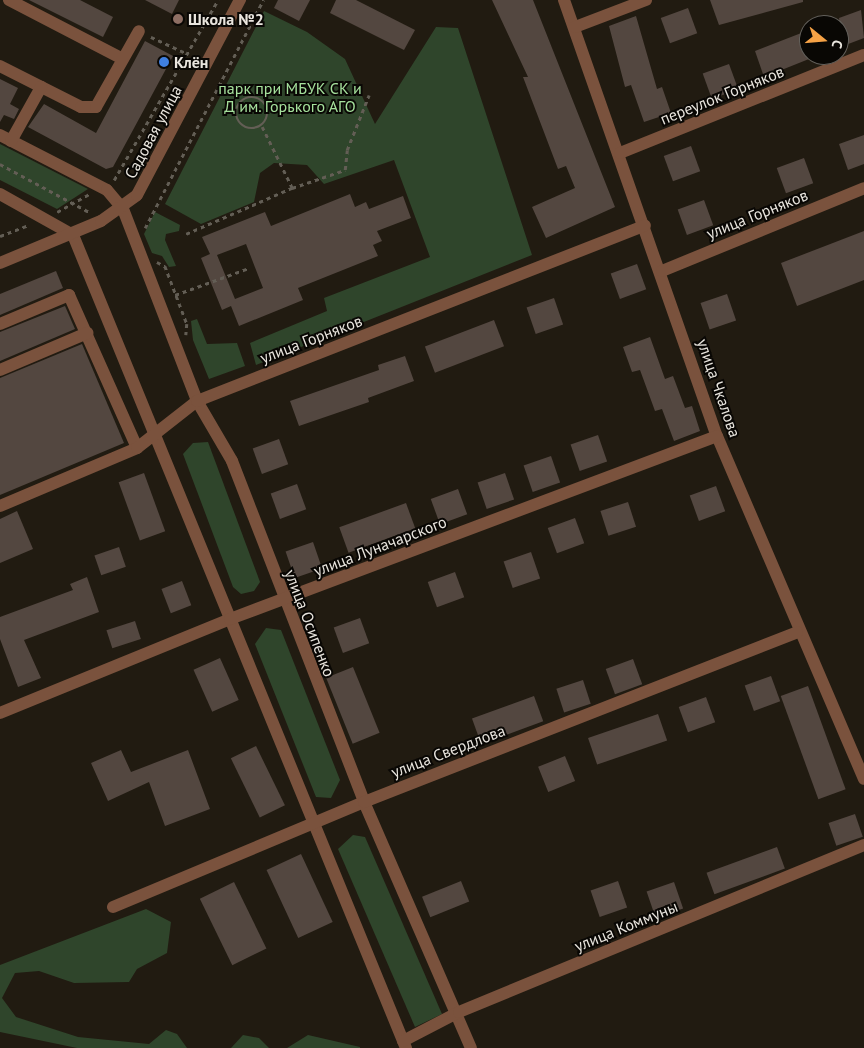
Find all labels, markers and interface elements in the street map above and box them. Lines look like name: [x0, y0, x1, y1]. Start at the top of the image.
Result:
place label: Школа №2: [188, 9, 264, 29]
marker: Школа №2: [172, 13, 184, 25]
north arrow: [799, 15, 849, 65]
text: С: [828, 38, 847, 50]
place label: Клён: [174, 52, 208, 72]
marker: Клён: [158, 56, 170, 68]
street label: переулок Горняков: [657, 61, 787, 129]
park label: парк при МБУК СК и Д им. Горького АГО: [218, 78, 362, 116]
street label: Садовая улица: [120, 82, 186, 182]
street label: улица Горняков: [703, 185, 811, 243]
street label: улица Горняков: [257, 311, 365, 367]
street label: улица Чкалова: [693, 336, 745, 440]
street label: улица Луначарского: [311, 512, 449, 580]
street label: улица Осипенко: [281, 567, 339, 679]
street label: улица Свердлова: [388, 720, 508, 782]
street label: улица Коммуны: [572, 897, 680, 955]

